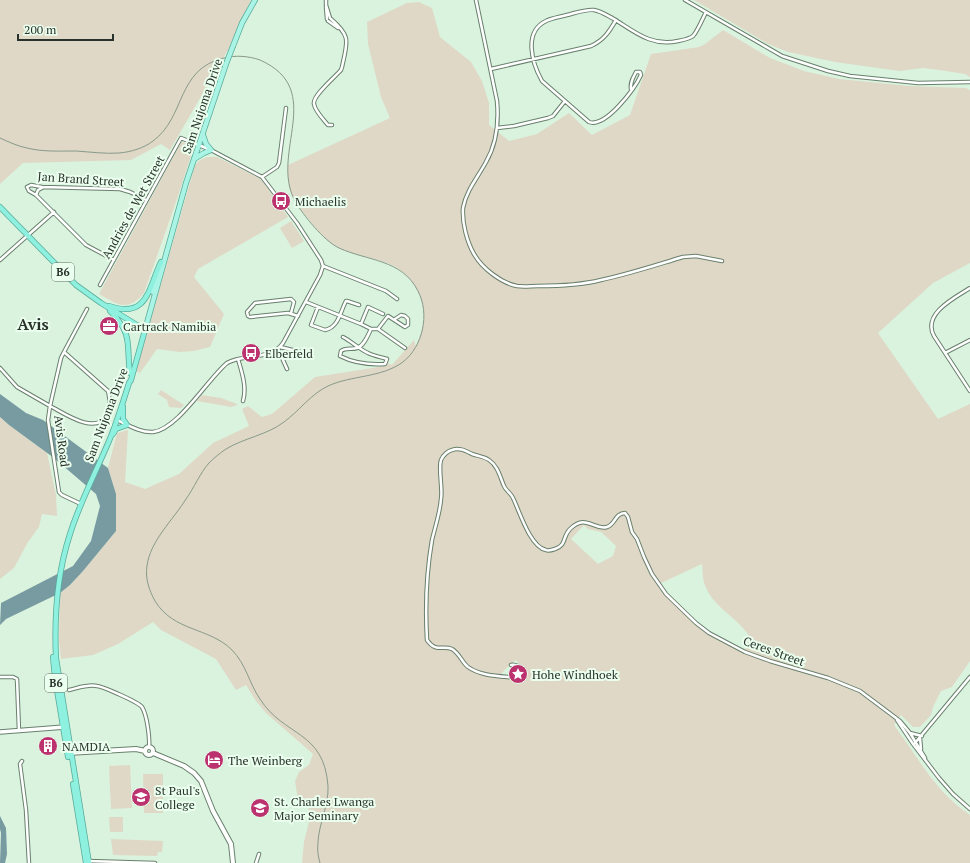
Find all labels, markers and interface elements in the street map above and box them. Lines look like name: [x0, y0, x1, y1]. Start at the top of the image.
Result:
scale bar: [18, 16, 113, 42]
text: 200 m: [24, 22, 57, 37]
street label: Sam Nujoma Drive: [179, 57, 225, 155]
street label: Andries de Wet Street: [98, 152, 168, 261]
street label: Jan Brand Street: [37, 168, 125, 190]
bus stop icon: Michaelis: [270, 190, 292, 212]
place label: Michaelis: [295, 194, 346, 209]
road number: B6: [52, 263, 74, 281]
district label: Avis: [17, 313, 49, 335]
office icon: Cartrack Namibia: [98, 315, 120, 337]
place label: Cartrack Namibia: [123, 319, 216, 334]
bus stop icon: Elberfeld: [240, 342, 262, 364]
place label: Elberfeld: [265, 346, 313, 361]
street label: Sam Nujoma Drive: [81, 366, 131, 464]
street label: Avis Road: [51, 414, 73, 468]
street label: Ceres Street: [741, 633, 807, 669]
place icon: Hohe Windhoek: [507, 663, 529, 685]
place label: Hohe Windhoek: [532, 667, 619, 682]
road number: B6: [45, 674, 67, 692]
building icon: NAMDIA: [37, 735, 59, 757]
place label: NAMDIA: [62, 739, 111, 754]
hotel icon: The Weinberg: [203, 749, 225, 771]
place label: The Weinberg: [228, 753, 303, 768]
place label: St Paul's College: [155, 783, 200, 812]
school or university icon: St Paul's College: [130, 786, 152, 808]
place label: St. Charles Lwanga Major Seminary: [274, 794, 374, 823]
school or university icon: St. Charles Lwanga Major Seminary: [249, 797, 271, 819]

